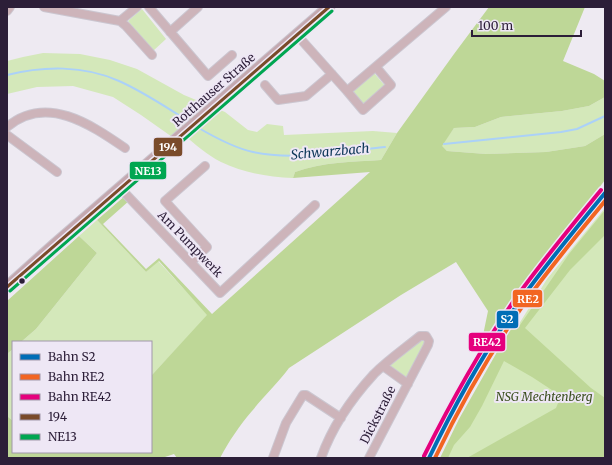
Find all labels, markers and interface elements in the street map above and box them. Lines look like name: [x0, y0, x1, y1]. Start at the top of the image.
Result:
scale bar: [472, 12, 581, 38]
text: 100 m: [478, 18, 513, 33]
street label: Rotthauser Straße: [169, 50, 258, 130]
line badge: 194: [153, 137, 183, 157]
text: 194: [159, 140, 177, 154]
water label: Schwarzbach: [290, 140, 370, 163]
line badge: NE13: [129, 161, 167, 180]
text: NE13: [134, 164, 162, 178]
street label: Am Pumpwerk: [154, 207, 226, 280]
unlabelled marker: [17, 276, 27, 286]
line badge: RE2: [512, 289, 543, 308]
text: RE2: [517, 292, 539, 306]
line badge: S2: [496, 310, 519, 329]
text: S2: [500, 312, 514, 326]
line badge: RE42: [468, 332, 506, 352]
text: RE42: [473, 335, 502, 349]
legend: [12, 341, 152, 453]
text: Bahn S2: [48, 349, 96, 364]
text: Bahn RE2: [48, 369, 105, 384]
street label: Dickstraße: [357, 383, 399, 446]
text: Bahn RE42: [48, 389, 111, 404]
park label: NSG Mechtenberg: [496, 389, 593, 404]
text: 194: [48, 409, 68, 424]
text: NE13: [48, 429, 77, 444]

